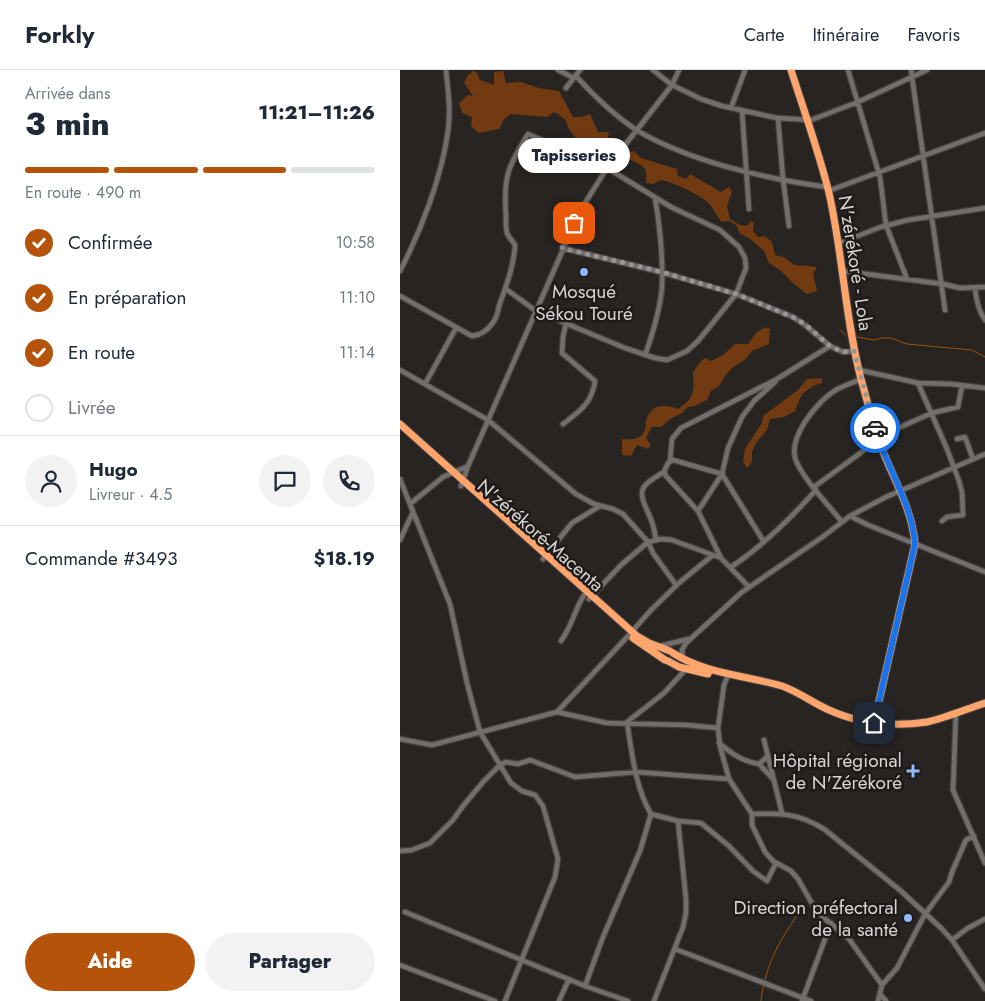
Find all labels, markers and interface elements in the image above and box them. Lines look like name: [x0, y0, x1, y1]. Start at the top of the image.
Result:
text: Forkly: [25, 17, 94, 52]
text: Carte: [744, 22, 785, 48]
text: Itinéraire: [813, 22, 879, 48]
text: Favoris: [907, 22, 960, 48]
text: Arrivée dans: [25, 82, 110, 105]
text: 11:21–11:26: [258, 99, 375, 126]
text: 3 min: [25, 101, 110, 147]
callout: Tapisseries: [518, 138, 630, 173]
text: Tapisseries: [532, 144, 616, 167]
text: En route · 490 m: [25, 181, 141, 204]
street label: N'zérékoré - Lola: [831, 193, 880, 333]
pin: [553, 202, 595, 244]
icon: bag: [560, 209, 588, 237]
icon: check: [25, 229, 53, 257]
text: Confirmée: [68, 229, 153, 256]
text: 10:58: [336, 231, 375, 254]
marker: Mosqué Sékou Touré: [578, 266, 590, 278]
place label: Mosqué Sékou Touré: [535, 278, 633, 327]
icon: check: [25, 284, 53, 312]
text: En préparation: [68, 284, 186, 311]
text: 11:10: [339, 286, 375, 309]
icon: check: [25, 339, 53, 367]
text: En route: [68, 339, 135, 366]
text: 11:14: [339, 341, 375, 364]
text: Livrée: [68, 394, 116, 421]
courier: [850, 403, 900, 453]
icon: car: [861, 414, 889, 442]
button: person: [25, 455, 77, 507]
button: chat: [259, 455, 311, 507]
button: phone: [323, 455, 375, 507]
text: Hugo: [89, 456, 138, 483]
street label: N'zérékoré-Macenta: [471, 473, 610, 598]
text: Livreur · 4.5: [89, 483, 172, 506]
text: Commande #3493: [25, 545, 178, 572]
text: $18.19: [313, 545, 375, 572]
pin: [853, 702, 895, 744]
icon: home: [860, 709, 888, 737]
place label: Hôpital régional de N'Zérékoré: [773, 747, 902, 796]
marker: Hôpital régional de N'Zérékoré: [906, 764, 920, 778]
place label: Direction préfectoral de la santé: [733, 894, 898, 943]
marker: Direction préfectoral de la santé: [902, 912, 914, 924]
button: Aide: [25, 933, 195, 991]
button: Partager: [205, 933, 375, 991]

